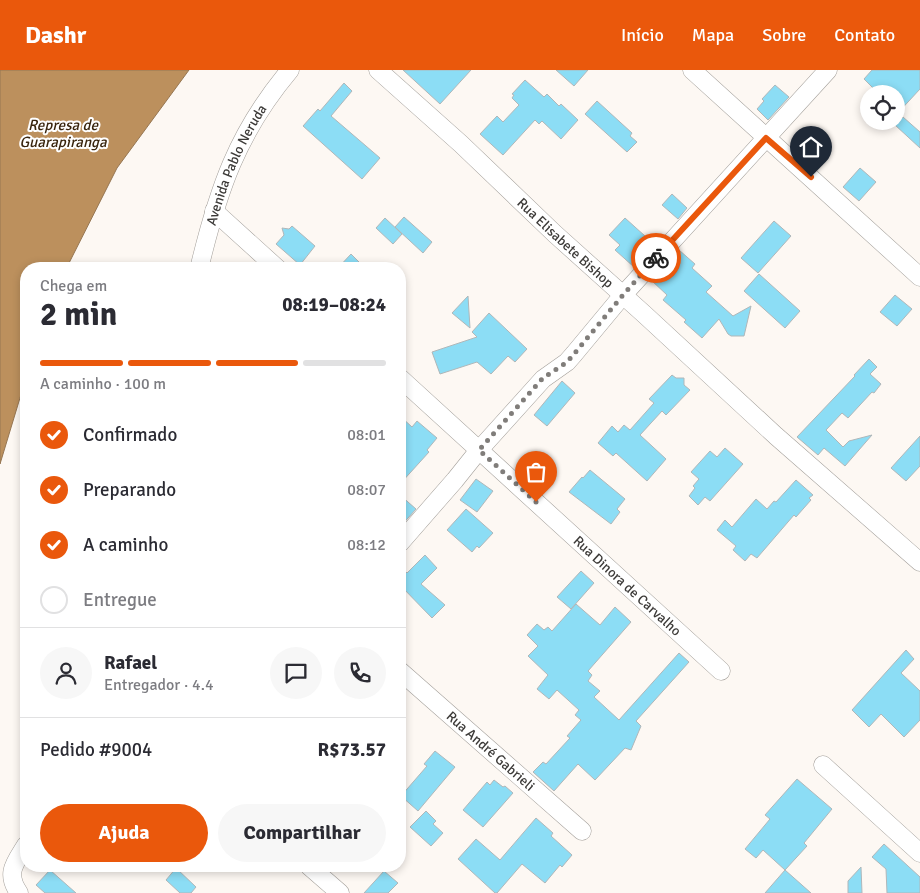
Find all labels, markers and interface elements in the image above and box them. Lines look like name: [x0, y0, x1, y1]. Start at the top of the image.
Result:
text: Dashr: [25, 20, 86, 50]
text: Início: [621, 24, 664, 46]
text: Mapa: [692, 24, 734, 46]
text: Sobre: [762, 24, 806, 46]
text: Contato: [834, 24, 895, 46]
map controls: [860, 85, 905, 130]
button: locate: [860, 85, 905, 130]
street label: Avenida Pablo Neruda: [203, 101, 271, 227]
water label: Represa de Guarapiranga: [19, 116, 107, 151]
pin: [790, 126, 832, 177]
icon: home: [797, 133, 825, 161]
street label: Rua Elisabete Bishop: [513, 194, 617, 292]
courier: [631, 233, 681, 283]
icon: bike: [642, 244, 670, 272]
text: Chega em: [40, 276, 107, 296]
text: 08:19–08:24: [282, 293, 386, 317]
text: 2 min: [40, 295, 117, 334]
text: A caminho · 100 m: [40, 374, 166, 394]
icon: check: [40, 421, 68, 449]
text: Confirmado: [83, 423, 177, 447]
text: 08:01: [347, 425, 386, 445]
pin: [515, 451, 557, 502]
icon: bag: [522, 458, 550, 486]
icon: check: [40, 476, 68, 504]
text: Preparando: [83, 478, 176, 502]
text: 08:07: [347, 480, 386, 500]
icon: check: [40, 531, 68, 559]
text: A caminho: [83, 533, 168, 557]
street label: Rua Dinora de Carvalho: [570, 533, 685, 640]
text: 08:12: [347, 535, 386, 555]
text: Entregue: [83, 588, 157, 612]
button: person: [40, 647, 92, 699]
button: chat: [270, 647, 322, 699]
button: phone: [334, 647, 386, 699]
text: Rafael: [104, 651, 157, 675]
text: Entregador · 4.4: [104, 675, 214, 695]
street label: Rua André Gabrieli: [443, 708, 538, 795]
text: Pedido #9004: [40, 738, 152, 762]
text: R$73.57: [318, 738, 386, 762]
button: Ajuda: [40, 804, 208, 862]
button: Compartilhar: [218, 804, 386, 862]

